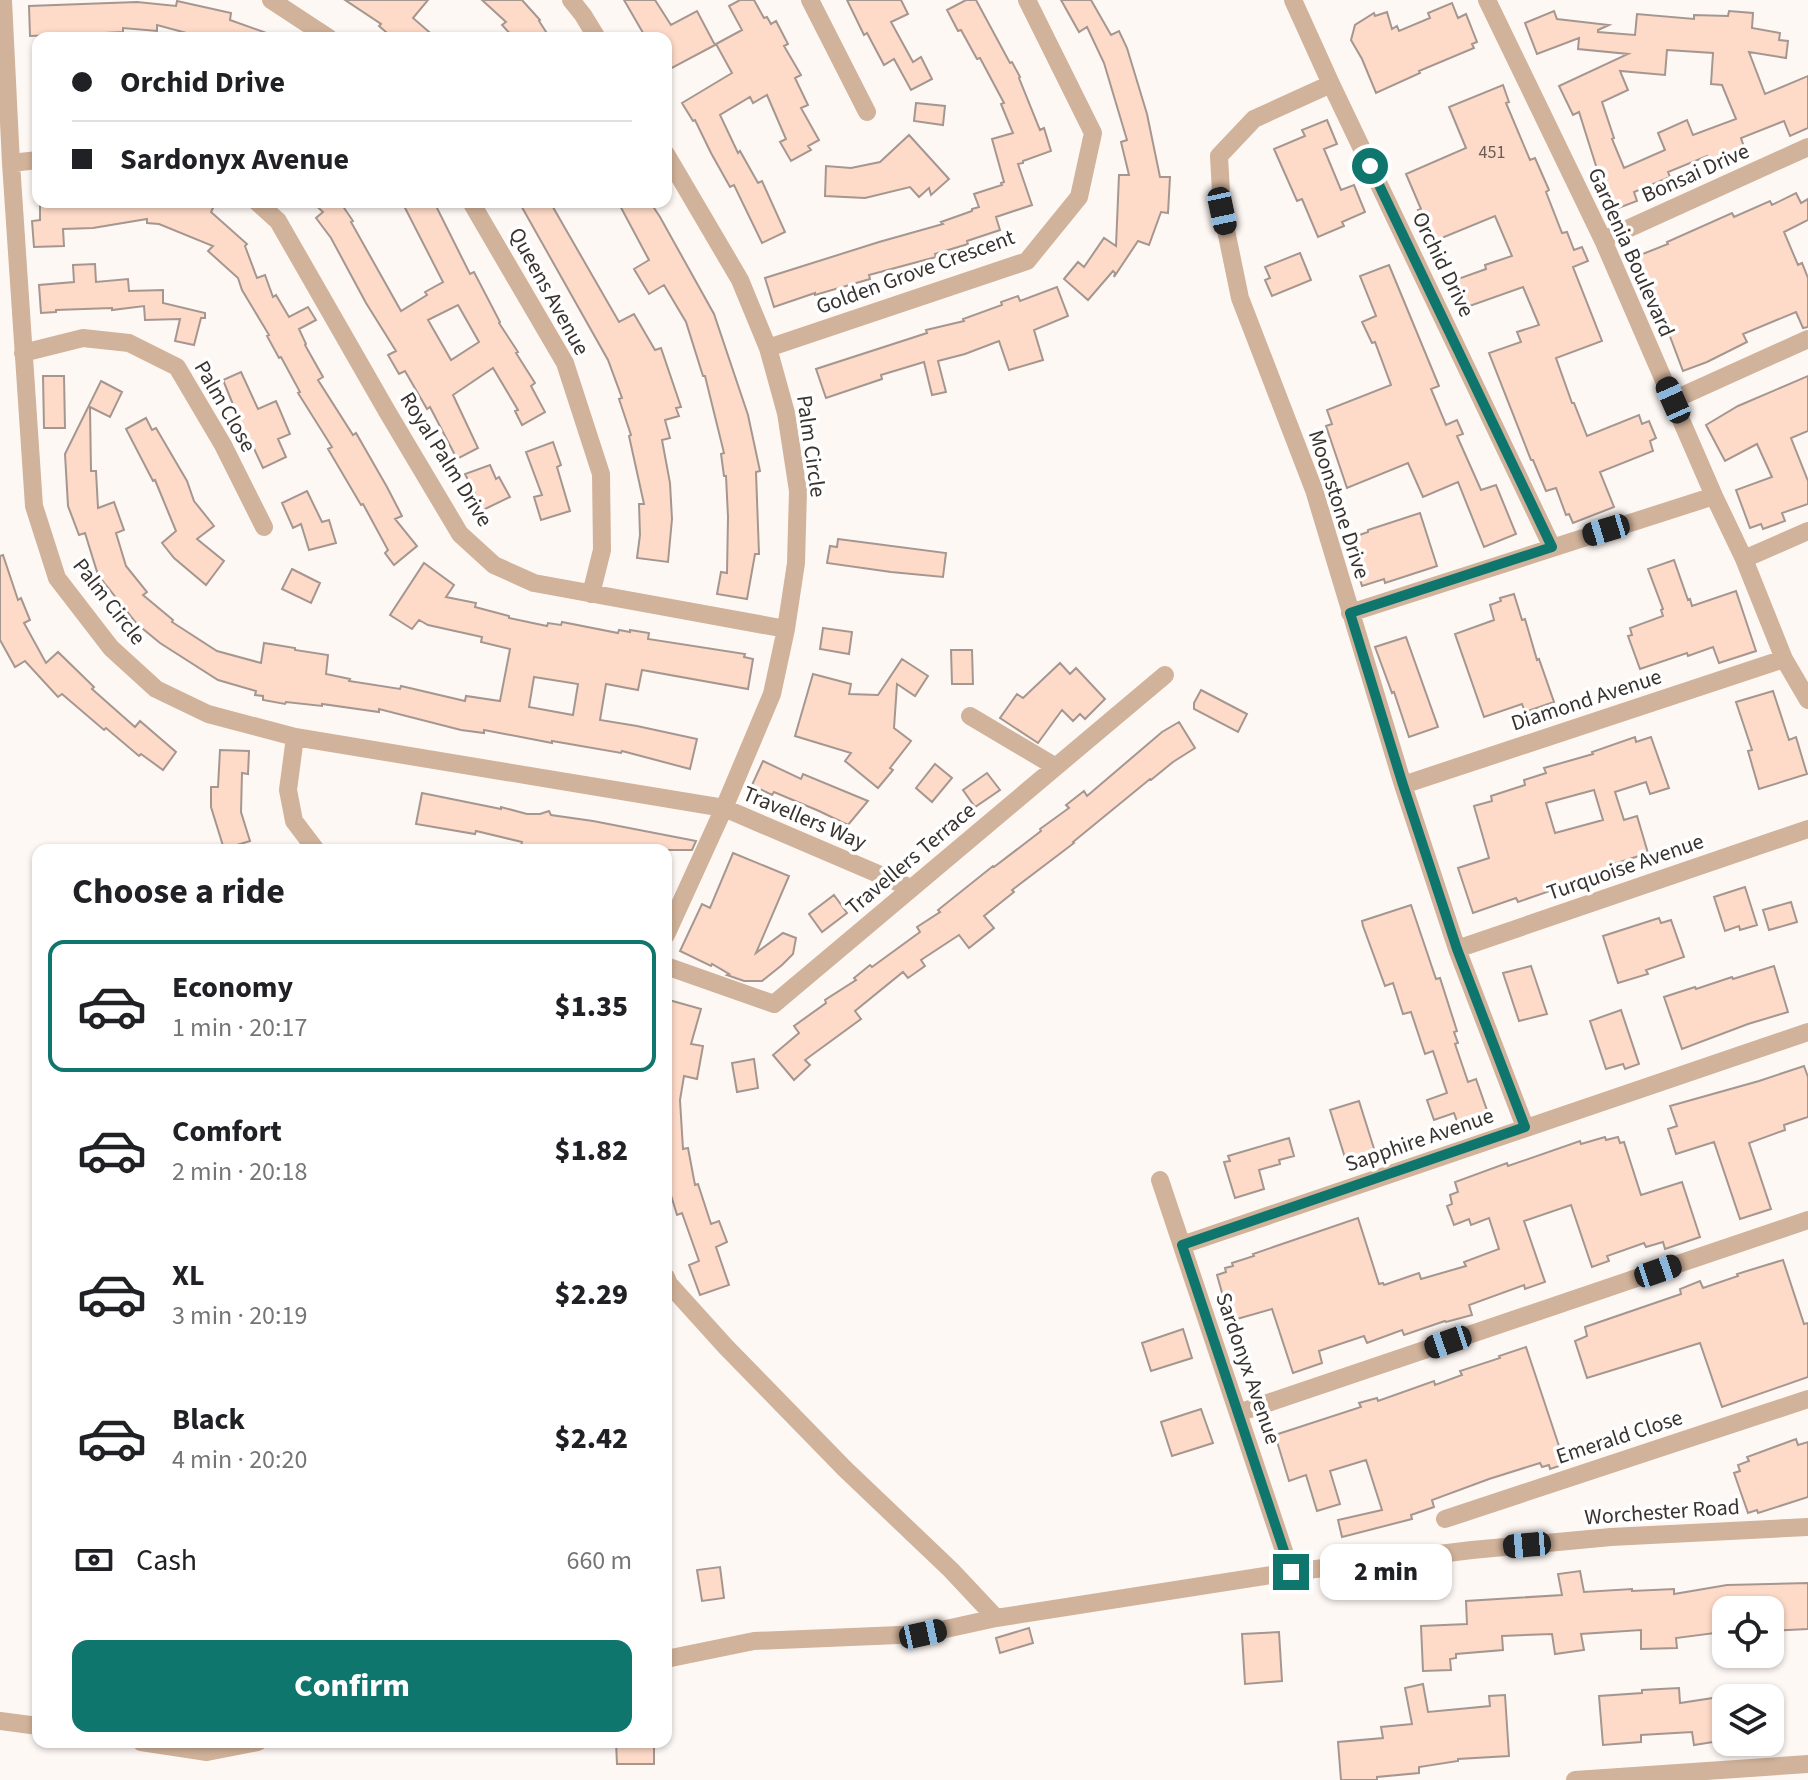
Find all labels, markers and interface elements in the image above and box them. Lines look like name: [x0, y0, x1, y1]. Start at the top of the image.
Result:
text: Orchid Drive: [120, 61, 285, 104]
street label: Bonsai Drive: [1637, 135, 1754, 211]
text: Sardonyx Avenue: [120, 138, 349, 181]
house number: 451: [1479, 140, 1505, 165]
route start: [1352, 148, 1388, 184]
street label: Gardenia Boulevard: [1579, 163, 1683, 342]
car: [1205, 185, 1239, 237]
street label: Orchid Drive: [1404, 206, 1482, 323]
street label: Golden Grove Crescent: [812, 221, 1020, 323]
street label: Queens Avenue: [501, 222, 598, 361]
street label: Palm Close: [186, 355, 264, 458]
car: [1652, 373, 1694, 427]
street label: Royal Palm Drive: [392, 386, 500, 533]
street label: Palm Circle: [788, 393, 834, 499]
street label: Moonstone Drive: [1300, 426, 1378, 583]
car: [1580, 512, 1632, 548]
street label: Palm Circle: [65, 551, 154, 652]
street label: Diamond Avenue: [1507, 661, 1666, 739]
street label: Travellers Way: [738, 777, 872, 859]
street label: Travellers Terrace: [839, 795, 983, 923]
street label: Turquoise Avenue: [1543, 825, 1708, 909]
text: Choose a ride: [72, 866, 285, 917]
text: Economy: [172, 966, 293, 1009]
icon: car: [76, 970, 148, 1042]
text: $1.35: [555, 985, 628, 1028]
text: 1 min · 20:17: [172, 1009, 307, 1046]
street label: Sapphire Avenue: [1341, 1100, 1498, 1180]
text: Comfort: [172, 1110, 282, 1153]
icon: car: [76, 1114, 148, 1186]
text: $1.82: [555, 1129, 628, 1172]
text: 2 min · 20:18: [172, 1153, 307, 1190]
car: [1631, 1252, 1685, 1290]
text: XL: [172, 1254, 205, 1297]
icon: car: [76, 1258, 148, 1330]
text: $2.29: [555, 1273, 628, 1316]
street label: Sardonyx Avenue: [1207, 1288, 1289, 1448]
text: 3 min · 20:19: [172, 1297, 307, 1334]
car: [1421, 1323, 1475, 1361]
text: Black: [172, 1398, 245, 1441]
street label: Emerald Close: [1552, 1401, 1687, 1472]
icon: car: [76, 1402, 148, 1474]
text: $2.42: [555, 1417, 628, 1460]
text: 4 min · 20:20: [172, 1441, 307, 1478]
street label: Worchester Road: [1583, 1491, 1741, 1533]
car: [1502, 1531, 1552, 1559]
icon: cash: [72, 1538, 116, 1582]
text: Cash: [136, 1539, 197, 1582]
text: 660 m: [566, 1542, 632, 1579]
callout: 2 min: [1319, 1544, 1451, 1600]
text: 2 min: [1354, 1553, 1418, 1590]
route end: [1273, 1554, 1309, 1590]
map controls: [1712, 1596, 1784, 1756]
button: locate: [1712, 1596, 1784, 1668]
car: [897, 1617, 949, 1651]
button: Confirm: [72, 1640, 632, 1732]
button: layers: [1712, 1684, 1784, 1756]

